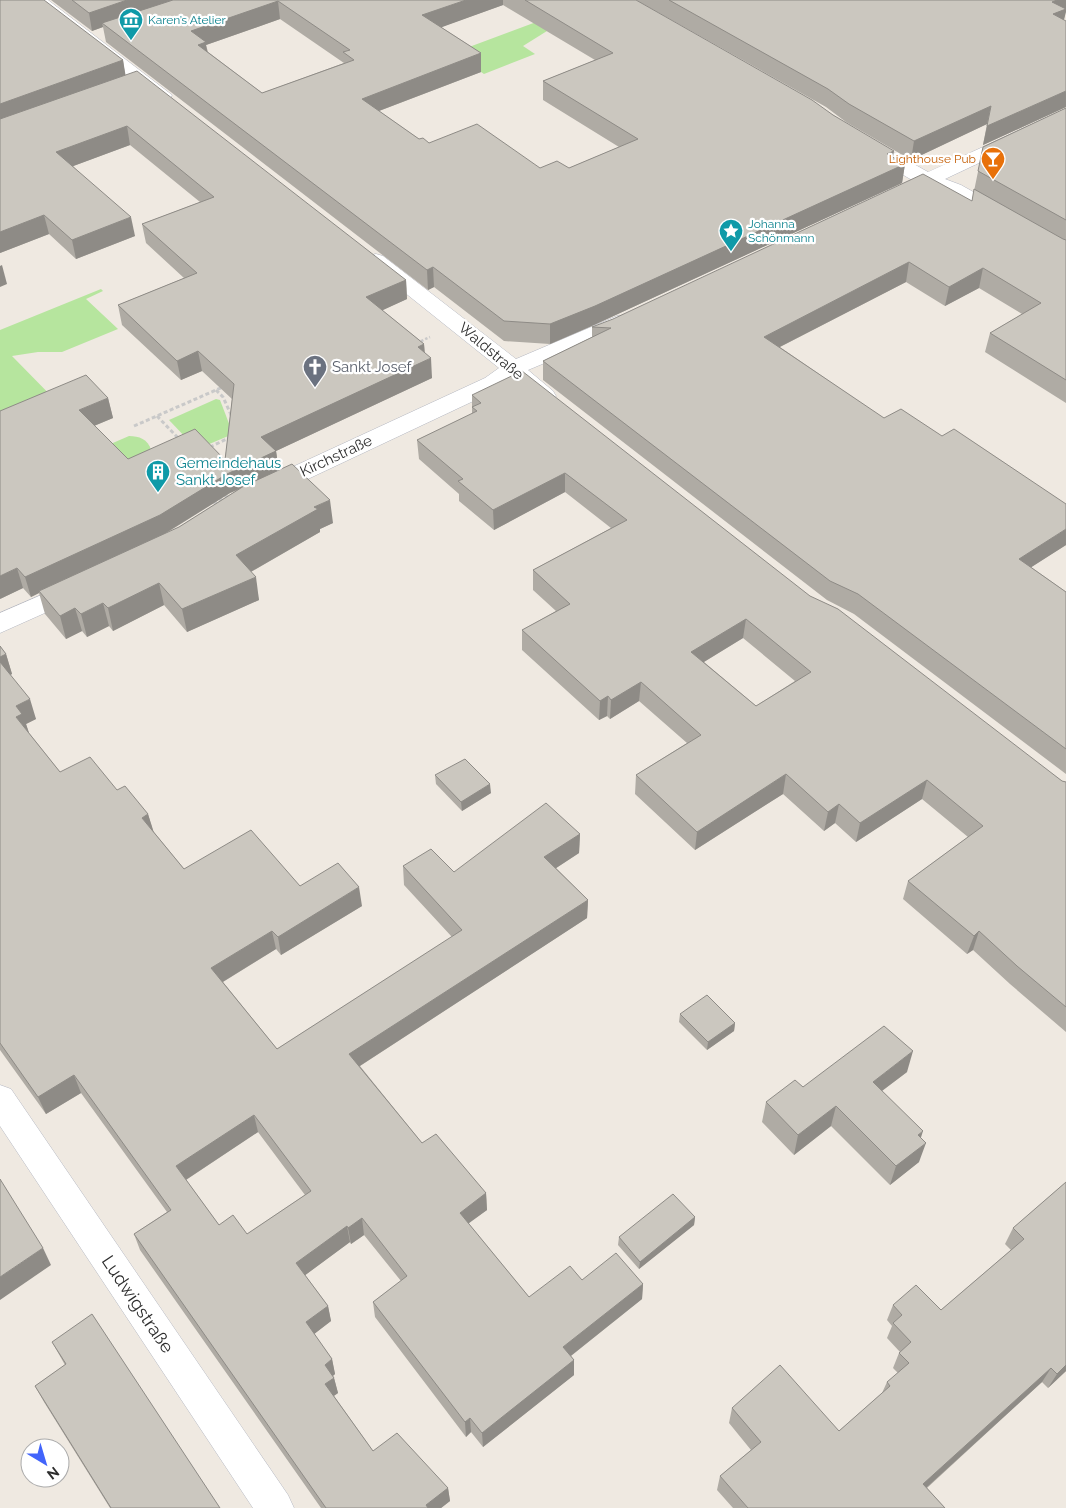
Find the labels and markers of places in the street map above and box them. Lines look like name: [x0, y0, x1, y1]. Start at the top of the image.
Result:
museum icon: Karen’s Atelier: [118, 7, 144, 41]
place label: Karen’s Atelier: [148, 13, 226, 27]
bar icon: Lighthouse Pub: [980, 146, 1006, 180]
place label: Lighthouse Pub: [889, 152, 976, 166]
place label: Johanna Schönmann: [748, 217, 815, 245]
place icon: Johanna Schönmann: [718, 218, 744, 252]
church icon: Sankt Josef: [302, 354, 328, 388]
place label: Sankt Josef: [332, 358, 412, 376]
place label: Gemeindehaus Sankt Josef: [176, 454, 281, 489]
building icon: Gemeindehaus Sankt Josef: [145, 459, 171, 493]

